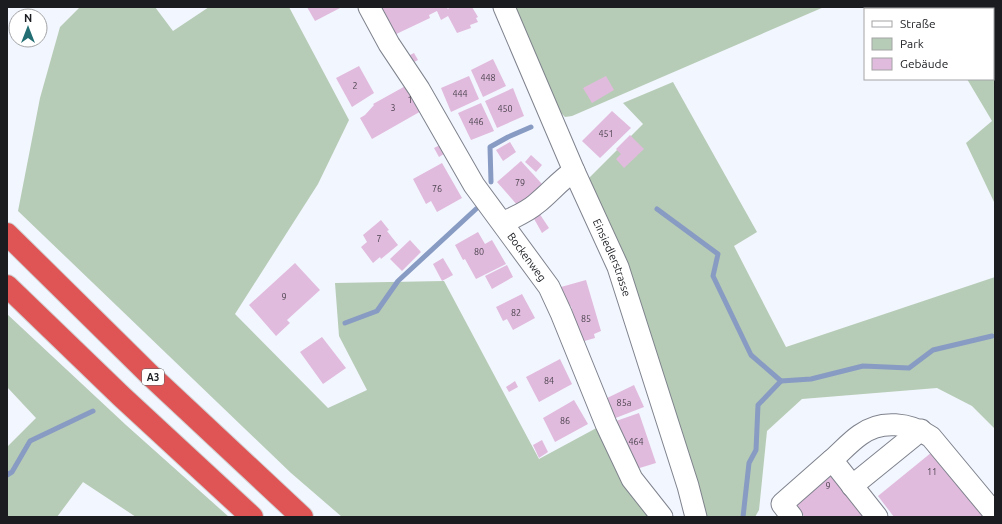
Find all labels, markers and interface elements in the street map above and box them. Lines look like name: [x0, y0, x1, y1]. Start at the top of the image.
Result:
north arrow: [8, 8, 48, 48]
legend: [864, 8, 994, 80]
text: N: [24, 12, 32, 24]
text: Straße: [900, 17, 936, 30]
text: Park: [900, 37, 924, 50]
text: Gebäude: [900, 57, 948, 70]
house number: 448: [480, 73, 496, 83]
house number: 2: [352, 81, 358, 91]
house number: 444: [452, 89, 468, 99]
house number: 1: [407, 95, 413, 105]
house number: 3: [390, 103, 396, 113]
house number: 450: [497, 104, 513, 114]
house number: 446: [468, 117, 484, 127]
house number: 451: [598, 129, 614, 139]
house number: 79: [515, 178, 525, 188]
house number: 76: [432, 184, 442, 194]
street label: Einsiedlerstrasse: [591, 217, 633, 298]
street label: Bockenweg: [505, 230, 549, 283]
house number: 7: [376, 234, 382, 244]
house number: 80: [474, 247, 484, 257]
house number: 9: [281, 292, 287, 302]
house number: 82: [511, 308, 521, 318]
house number: 85: [581, 314, 591, 324]
road number: A3: [142, 369, 164, 385]
house number: 84: [544, 376, 554, 386]
house number: 85a: [617, 398, 631, 408]
house number: 86: [560, 416, 570, 426]
house number: 464: [628, 437, 644, 447]
house number: 11: [927, 467, 937, 477]
house number: 9: [825, 481, 831, 491]

